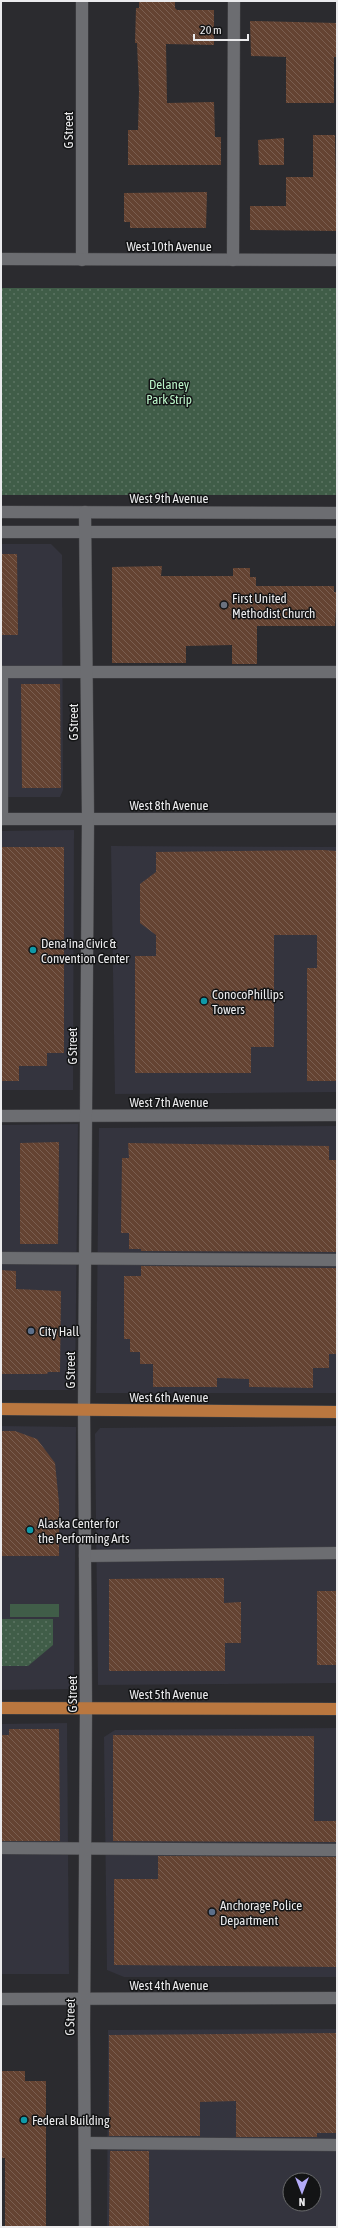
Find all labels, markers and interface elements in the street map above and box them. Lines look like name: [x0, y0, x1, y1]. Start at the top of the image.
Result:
scale bar: [194, 16, 248, 42]
text: 20 m: [200, 23, 222, 37]
street label: G Street: [61, 111, 76, 149]
street label: West 10th Avenue: [126, 239, 212, 254]
park label: Delaney Park Strip: [146, 377, 192, 407]
street label: West 9th Avenue: [130, 491, 209, 506]
place label: First United Methodist Church: [232, 591, 315, 621]
marker: First United Methodist Church: [219, 600, 229, 610]
street label: G Street: [66, 703, 81, 741]
street label: West 8th Avenue: [130, 798, 209, 813]
place label: Dena'ina Civic & Convention Center: [41, 936, 129, 966]
marker: Dena'ina Civic & Convention Center: [28, 945, 38, 955]
place label: ConocoPhillips Towers: [212, 987, 284, 1017]
marker: ConocoPhillips Towers: [199, 996, 209, 1006]
street label: G Street: [65, 1027, 80, 1065]
street label: West 7th Avenue: [130, 1095, 209, 1110]
place label: City Hall: [39, 1324, 80, 1339]
marker: City Hall: [26, 1326, 36, 1336]
street label: G Street: [63, 1351, 78, 1389]
street label: West 6th Avenue: [130, 1390, 209, 1405]
place label: Alaska Center for the Performing Arts: [38, 1516, 130, 1546]
marker: Alaska Center for the Performing Arts: [25, 1525, 35, 1535]
street label: G Street: [65, 1675, 80, 1713]
street label: West 5th Avenue: [130, 1687, 209, 1702]
place label: Anchorage Police Department: [220, 1898, 302, 1928]
marker: Anchorage Police Department: [207, 1907, 217, 1917]
street label: West 4th Avenue: [130, 1978, 209, 1993]
street label: G Street: [62, 1998, 78, 2036]
place label: Federal Building: [32, 2113, 110, 2128]
marker: Federal Building: [19, 2115, 29, 2125]
north arrow: [282, 2172, 322, 2212]
text: N: [299, 2196, 305, 2208]

